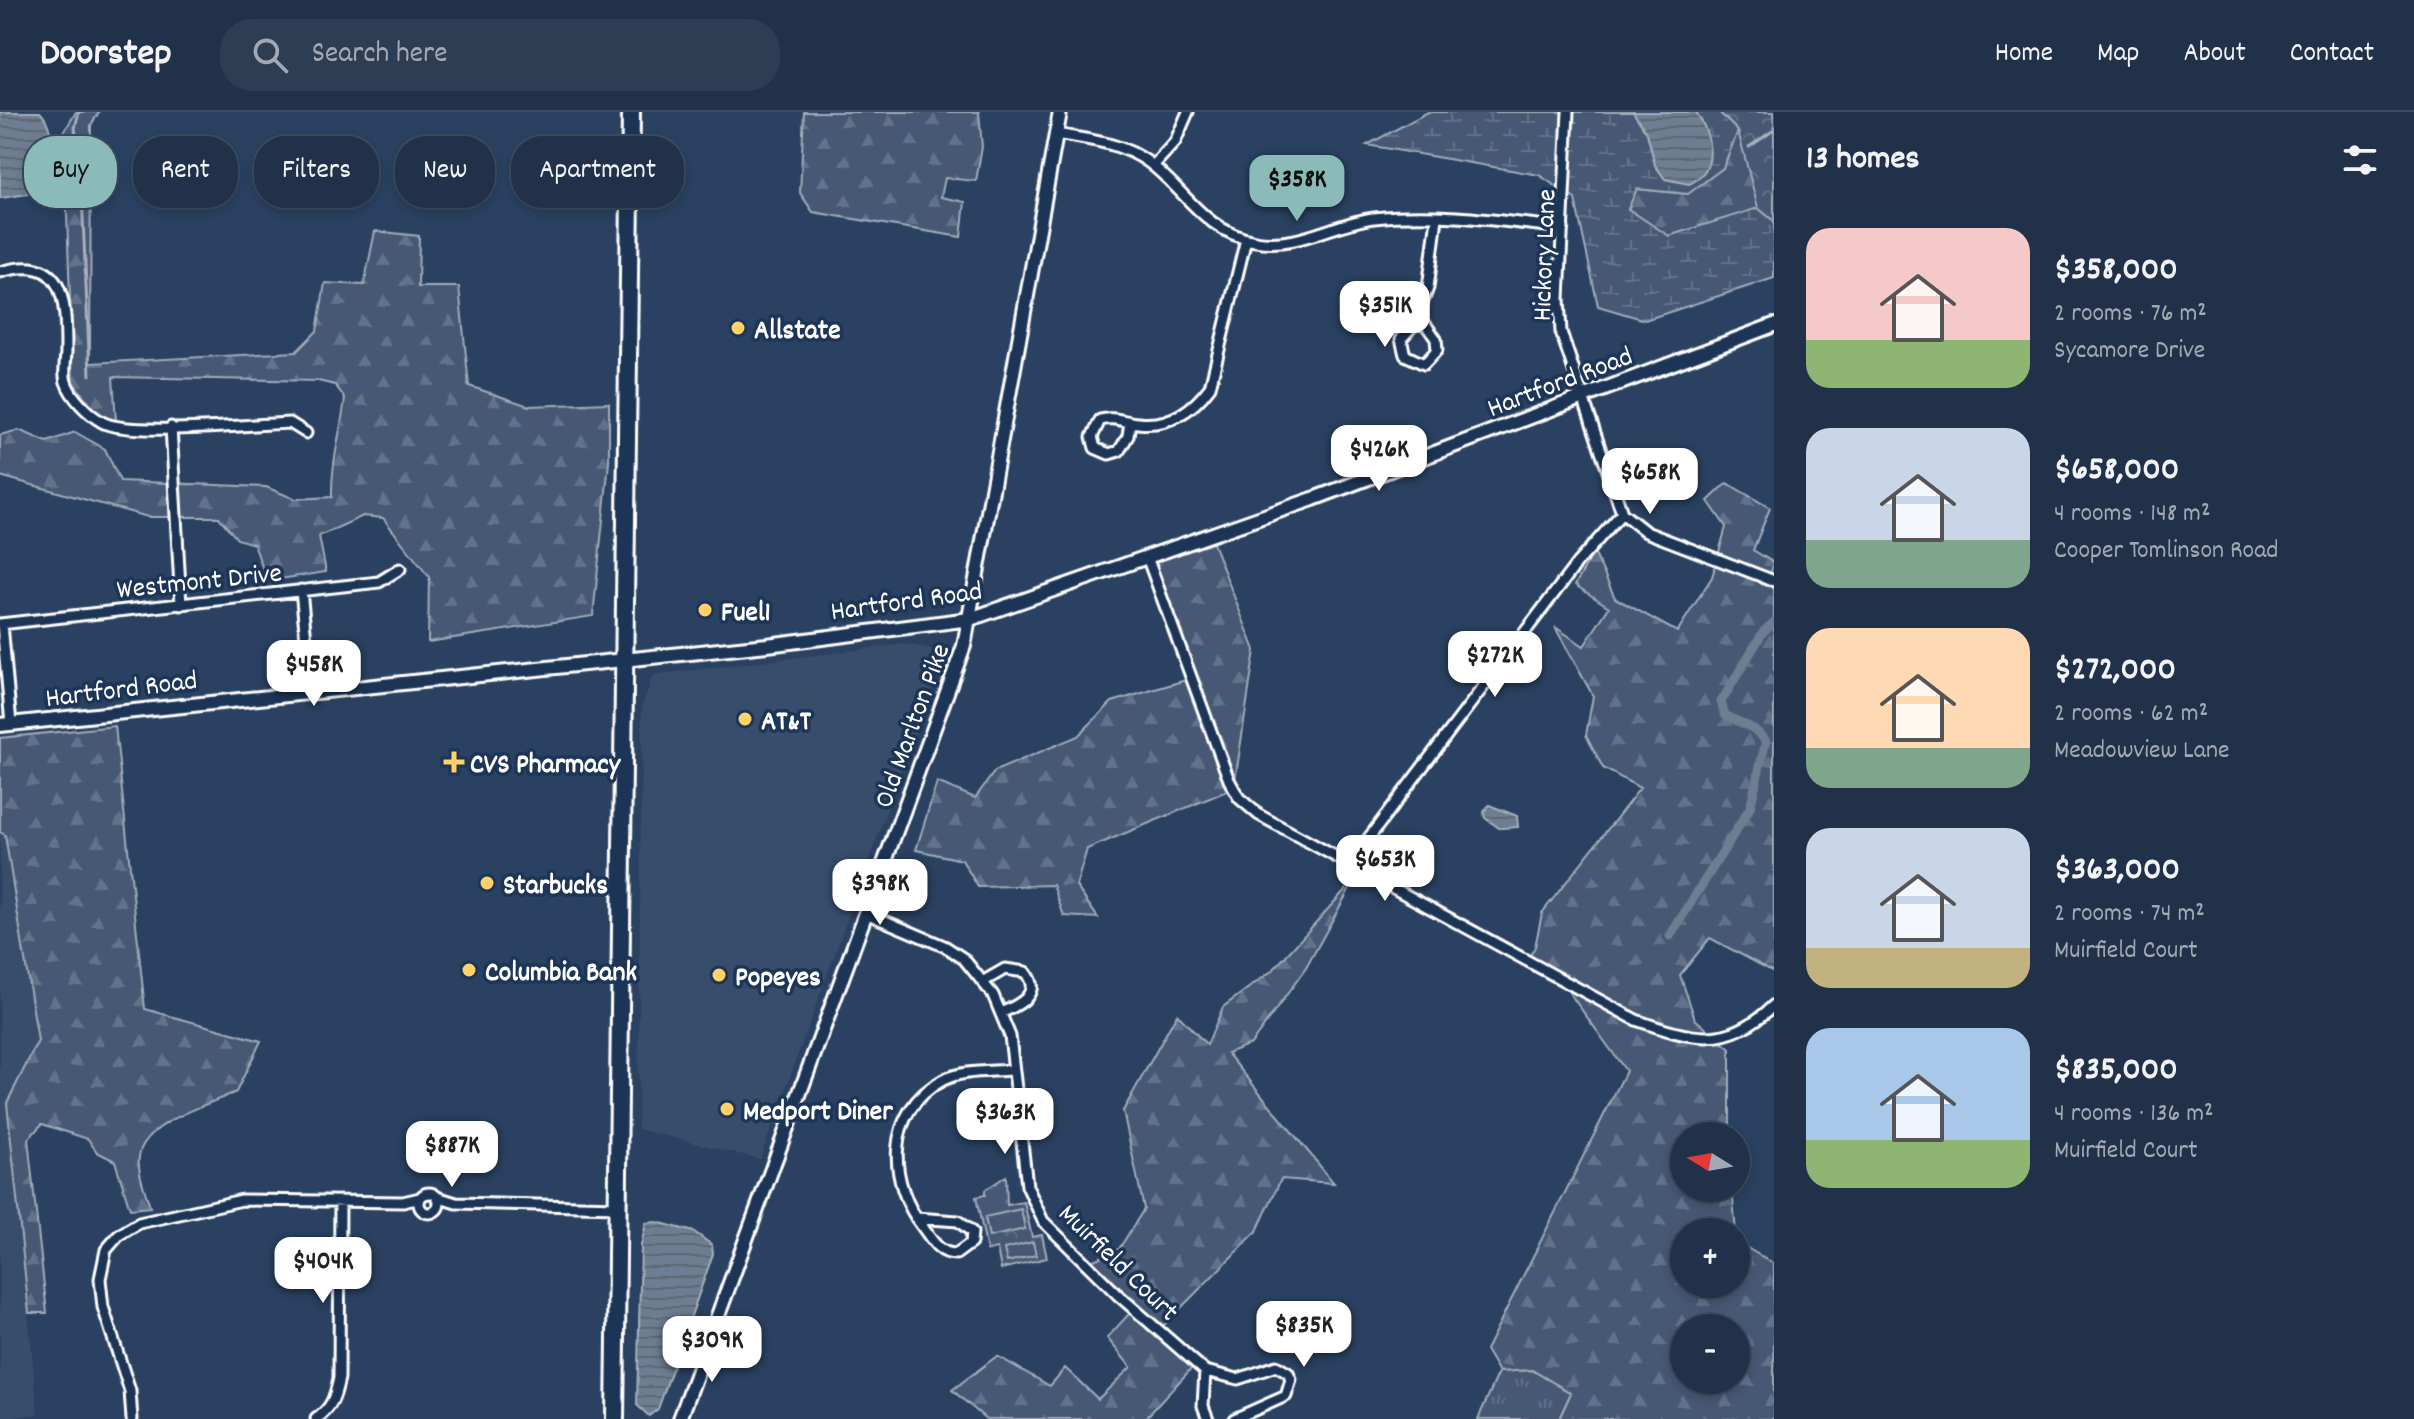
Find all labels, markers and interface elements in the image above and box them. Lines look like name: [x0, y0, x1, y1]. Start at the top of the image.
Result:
search box: [220, 19, 780, 91]
text: Doorstep: [40, 28, 172, 83]
icon: search: [248, 33, 292, 77]
text: Search here: [312, 34, 447, 77]
text: Home: [1995, 35, 2053, 75]
text: Map: [2097, 35, 2139, 75]
text: About: [2183, 35, 2246, 75]
text: Contact: [2290, 35, 2374, 75]
chip: Buy: [24, 136, 117, 208]
chip: Rent: [133, 136, 238, 208]
chip: Filters: [254, 136, 379, 208]
chip: New: [395, 136, 495, 208]
chip: Apartment: [511, 136, 684, 208]
text: 13 homes: [1806, 136, 1920, 185]
icon: filters: [2338, 138, 2382, 182]
pin: $358K: [1241, 155, 1353, 223]
text: $358K: [1267, 162, 1327, 199]
street label: Hickory Lane: [1525, 188, 1569, 322]
text: $358,000: [2054, 247, 2178, 296]
icon: home: [1870, 260, 1966, 356]
pin: $351K: [1329, 281, 1441, 349]
text: $351K: [1358, 288, 1412, 325]
text: 2 rooms · 76 m²: [2054, 296, 2207, 333]
place label: Allstate: [754, 313, 841, 353]
marker: Allstate: [729, 319, 747, 337]
text: Sycamore Drive: [2054, 333, 2205, 370]
street label: Hartford Road: [1482, 339, 1639, 431]
pin: $426K: [1323, 425, 1435, 493]
text: $426K: [1349, 432, 1409, 469]
text: $658,000: [2054, 447, 2179, 496]
pin: $658K: [1594, 448, 1706, 516]
text: $658K: [1620, 455, 1680, 492]
icon: home: [1870, 460, 1966, 556]
text: 4 rooms · 148 m²: [2054, 496, 2210, 533]
text: Cooper Tomlinson Road: [2054, 533, 2279, 570]
street label: Westmont Drive: [115, 555, 284, 613]
street label: Hartford Road: [828, 574, 985, 634]
place label: Fuel1: [721, 595, 771, 635]
marker: Fuel1: [696, 601, 714, 619]
pin: $272K: [1439, 631, 1551, 699]
text: $272K: [1466, 638, 1524, 675]
street label: Old Marlton Pike: [866, 639, 963, 815]
pin: $458K: [258, 640, 370, 708]
text: $458K: [285, 647, 343, 684]
text: $272,000: [2054, 647, 2176, 696]
icon: home: [1870, 660, 1966, 756]
street label: Hartford Road: [43, 663, 200, 721]
text: 2 rooms · 62 m²: [2054, 696, 2208, 733]
place label: AT&T: [761, 704, 812, 744]
marker: AT&T: [736, 710, 754, 728]
text: Meadowview Lane: [2054, 733, 2229, 770]
place label: CVS Pharmacy: [470, 747, 622, 787]
marker: CVS Pharmacy: [445, 753, 463, 771]
pin: $653K: [1329, 835, 1441, 903]
text: $653K: [1354, 842, 1416, 879]
text: $363,000: [2054, 847, 2180, 896]
pin: $398K: [824, 859, 936, 927]
icon: home: [1870, 860, 1966, 956]
text: $398K: [850, 866, 910, 903]
place label: Starbucks: [503, 868, 608, 908]
marker: Starbucks: [478, 874, 496, 892]
text: 2 rooms · 74 m²: [2054, 896, 2205, 933]
text: Muirfield Court: [2054, 933, 2198, 970]
place label: Columbia Bank: [485, 955, 637, 995]
place label: Popeyes: [735, 960, 821, 1000]
marker: Columbia Bank: [460, 961, 478, 979]
marker: Popeyes: [710, 966, 728, 984]
text: $835,000: [2054, 1047, 2178, 1096]
icon: home: [1870, 1060, 1966, 1156]
pin: $363K: [949, 1088, 1061, 1156]
place label: Medport Diner: [743, 1094, 893, 1134]
text: $363K: [974, 1095, 1036, 1132]
text: 4 rooms · 136 m²: [2054, 1096, 2213, 1133]
marker: Medport Diner: [718, 1100, 736, 1118]
pin: $887K: [396, 1121, 508, 1189]
north arrow: [1670, 1122, 1750, 1202]
map controls: [1670, 1122, 1750, 1394]
text: $887K: [424, 1128, 480, 1165]
text: Muirfield Court: [2054, 1133, 2198, 1170]
street label: Muirfield Court: [1047, 1197, 1186, 1333]
button: +: [1670, 1218, 1750, 1298]
pin: $404K: [267, 1237, 379, 1305]
text: $404K: [293, 1244, 353, 1281]
pin: $835K: [1248, 1301, 1360, 1369]
text: $835K: [1274, 1308, 1334, 1345]
button: −: [1670, 1314, 1750, 1394]
pin: $309K: [656, 1316, 768, 1384]
text: $309K: [681, 1323, 743, 1360]

